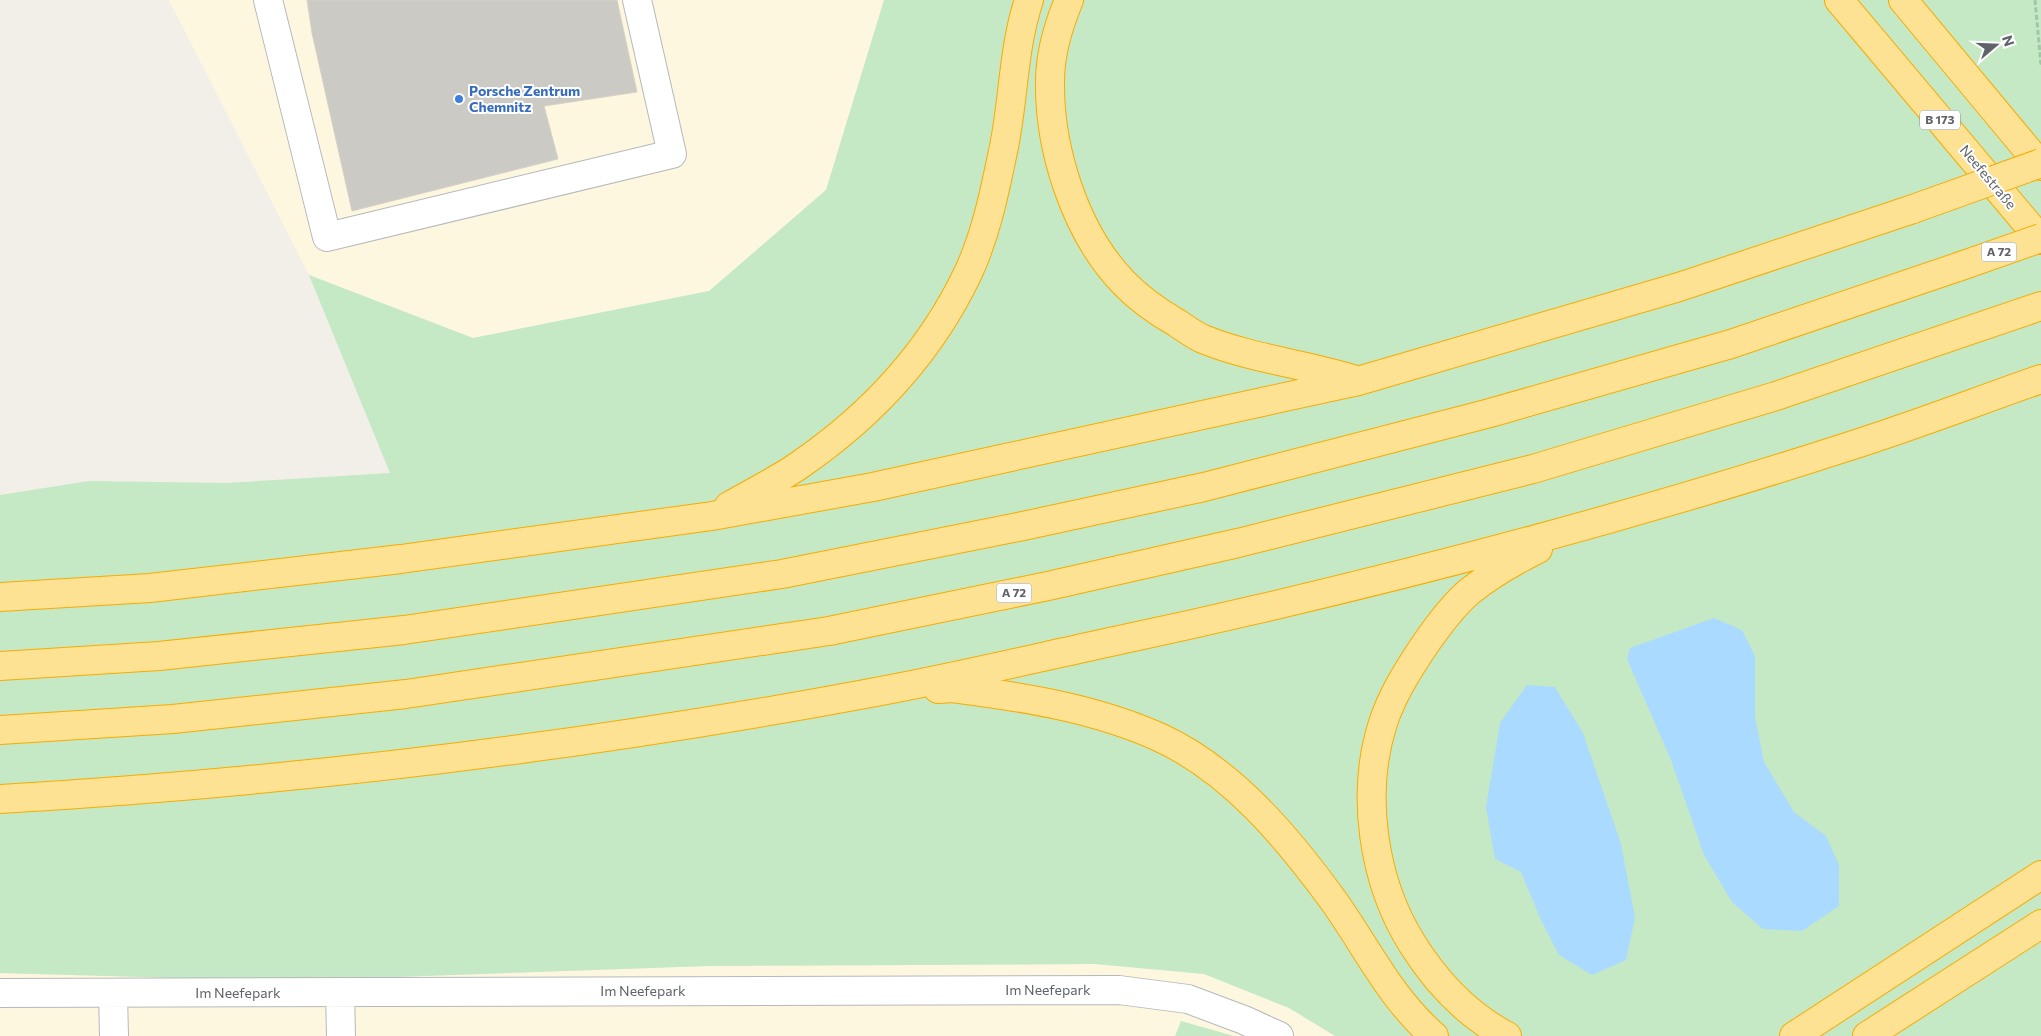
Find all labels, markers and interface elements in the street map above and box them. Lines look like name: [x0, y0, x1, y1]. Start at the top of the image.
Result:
north arrow: [1971, 20, 2021, 70]
text: N: [1999, 33, 2019, 48]
place label: Porsche Zentrum Chemnitz: [469, 82, 580, 115]
marker: Porsche Zentrum Chemnitz: [453, 93, 465, 105]
road number: B 173: [1920, 110, 1960, 130]
street label: Neefestraße: [1957, 141, 2020, 212]
road number: A 72: [1982, 242, 2016, 262]
road number: A 72: [996, 584, 1032, 602]
street label: Im Neefepark: [1005, 981, 1091, 998]
street label: Im Neefepark: [600, 982, 686, 999]
street label: Im Neefepark: [195, 984, 281, 1001]

